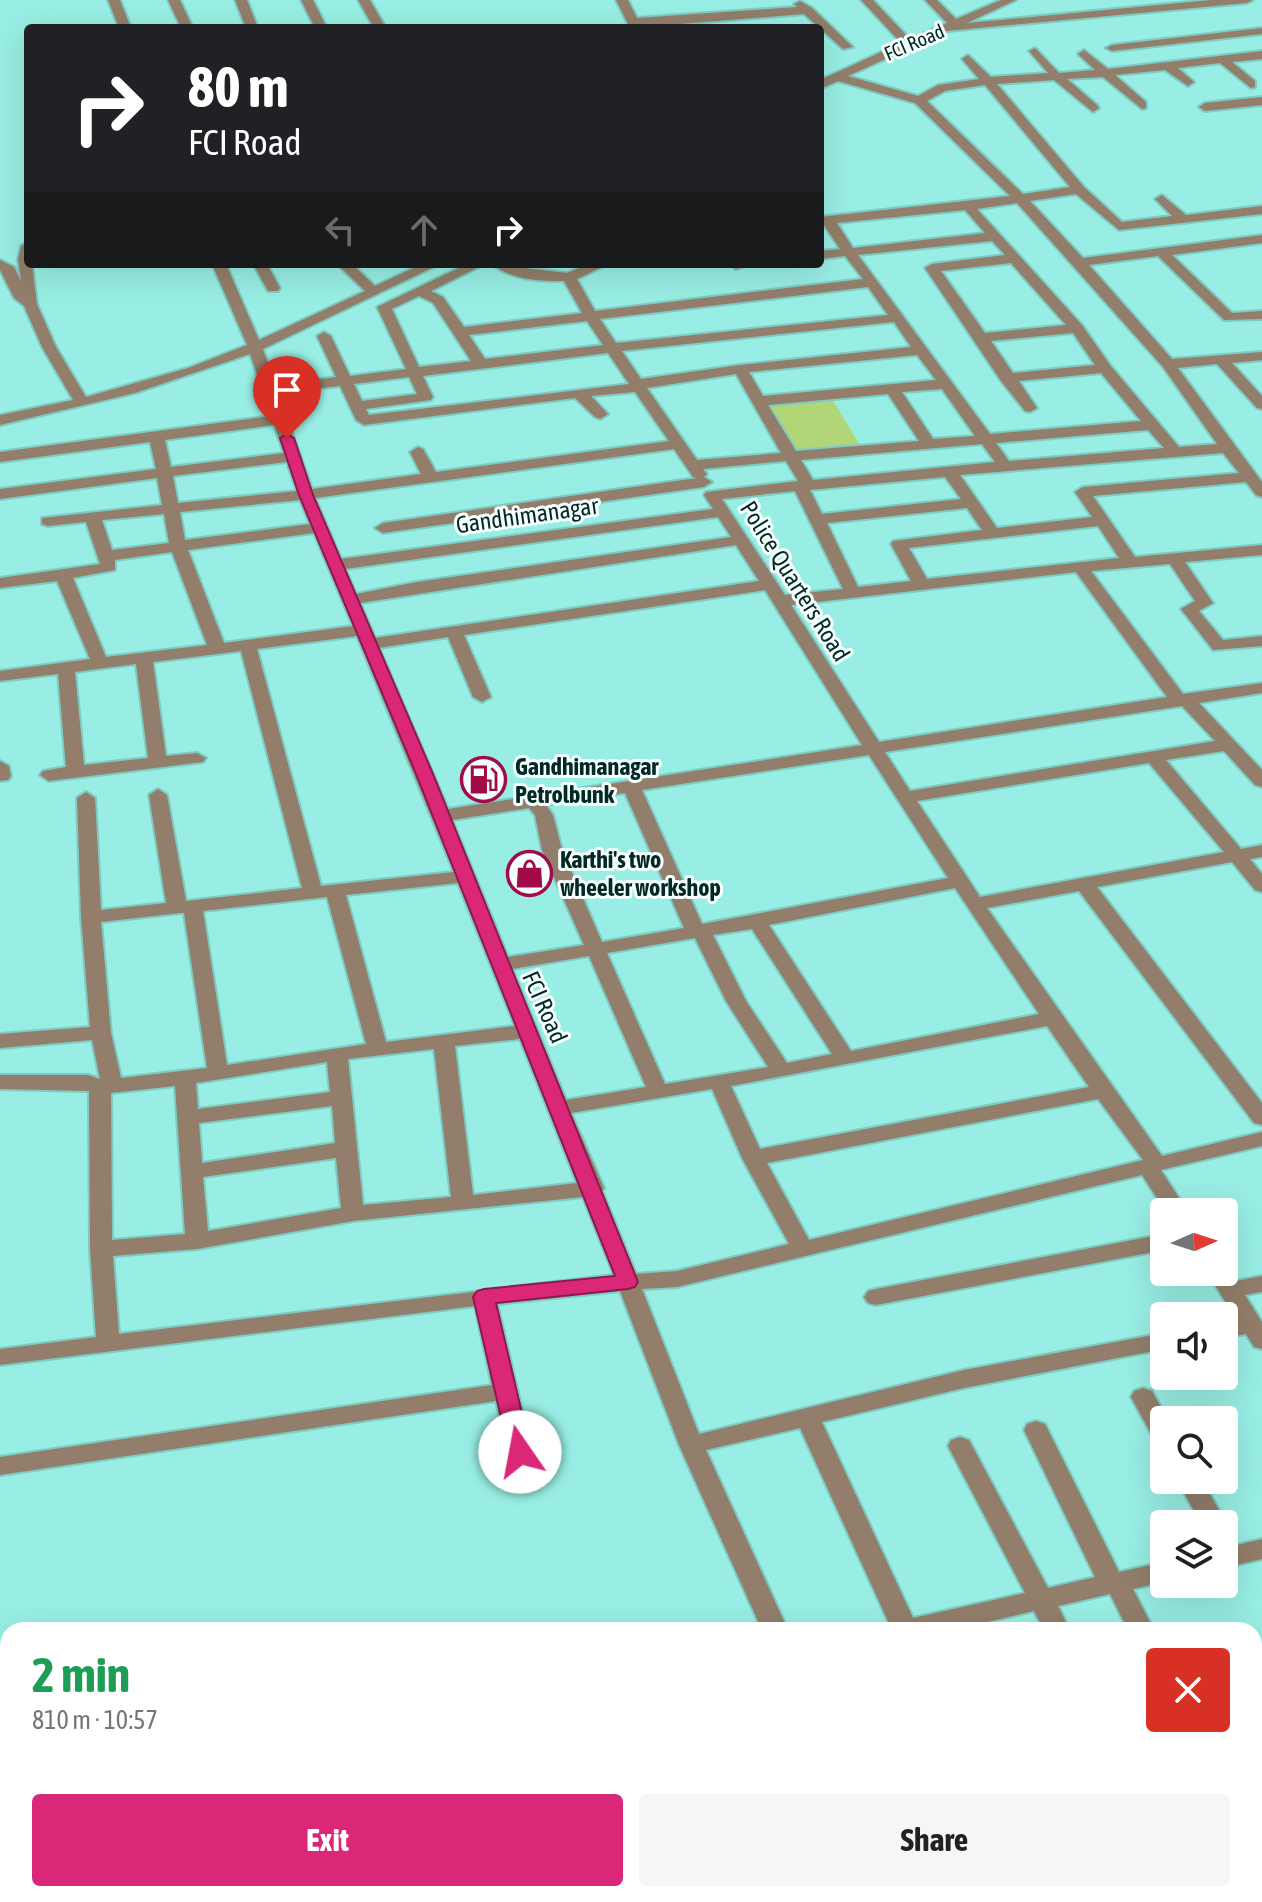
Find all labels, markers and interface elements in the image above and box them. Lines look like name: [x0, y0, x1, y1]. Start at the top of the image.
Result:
street label: FCI Road: [880, 19, 948, 65]
text: 80 m: [188, 55, 289, 119]
icon: right: [56, 56, 160, 160]
text: FCI Road: [188, 121, 302, 163]
icon: left: [318, 208, 362, 252]
icon: ahead: [402, 208, 446, 252]
icon: right: [486, 208, 530, 252]
pin: [253, 356, 321, 438]
icon: arrive: [265, 368, 309, 412]
street label: Gandhimanagar: [454, 492, 601, 538]
street label: Police Quarters Road: [735, 496, 855, 666]
place label: Gandhimanagar Petrolbunk: [515, 753, 659, 808]
fuel station icon: Gandhimanagar Petrolbunk: [460, 756, 508, 804]
place label: Karthi's two wheeler workshop: [560, 846, 721, 901]
shop icon: Karthi's two wheeler workshop: [505, 849, 553, 897]
street label: FCI Road: [517, 967, 573, 1047]
north arrow: [1150, 1198, 1238, 1286]
map controls: [1150, 1198, 1238, 1598]
button: sound: [1150, 1302, 1238, 1390]
button: search: [1150, 1406, 1238, 1494]
position arrow: [478, 1410, 562, 1494]
button: layers: [1150, 1510, 1238, 1598]
text: 2 min: [32, 1647, 130, 1702]
button: close: [1146, 1648, 1230, 1732]
text: 810 m · 10:57: [32, 1705, 158, 1735]
button: Exit: [32, 1794, 623, 1886]
button: Share: [639, 1794, 1230, 1886]

